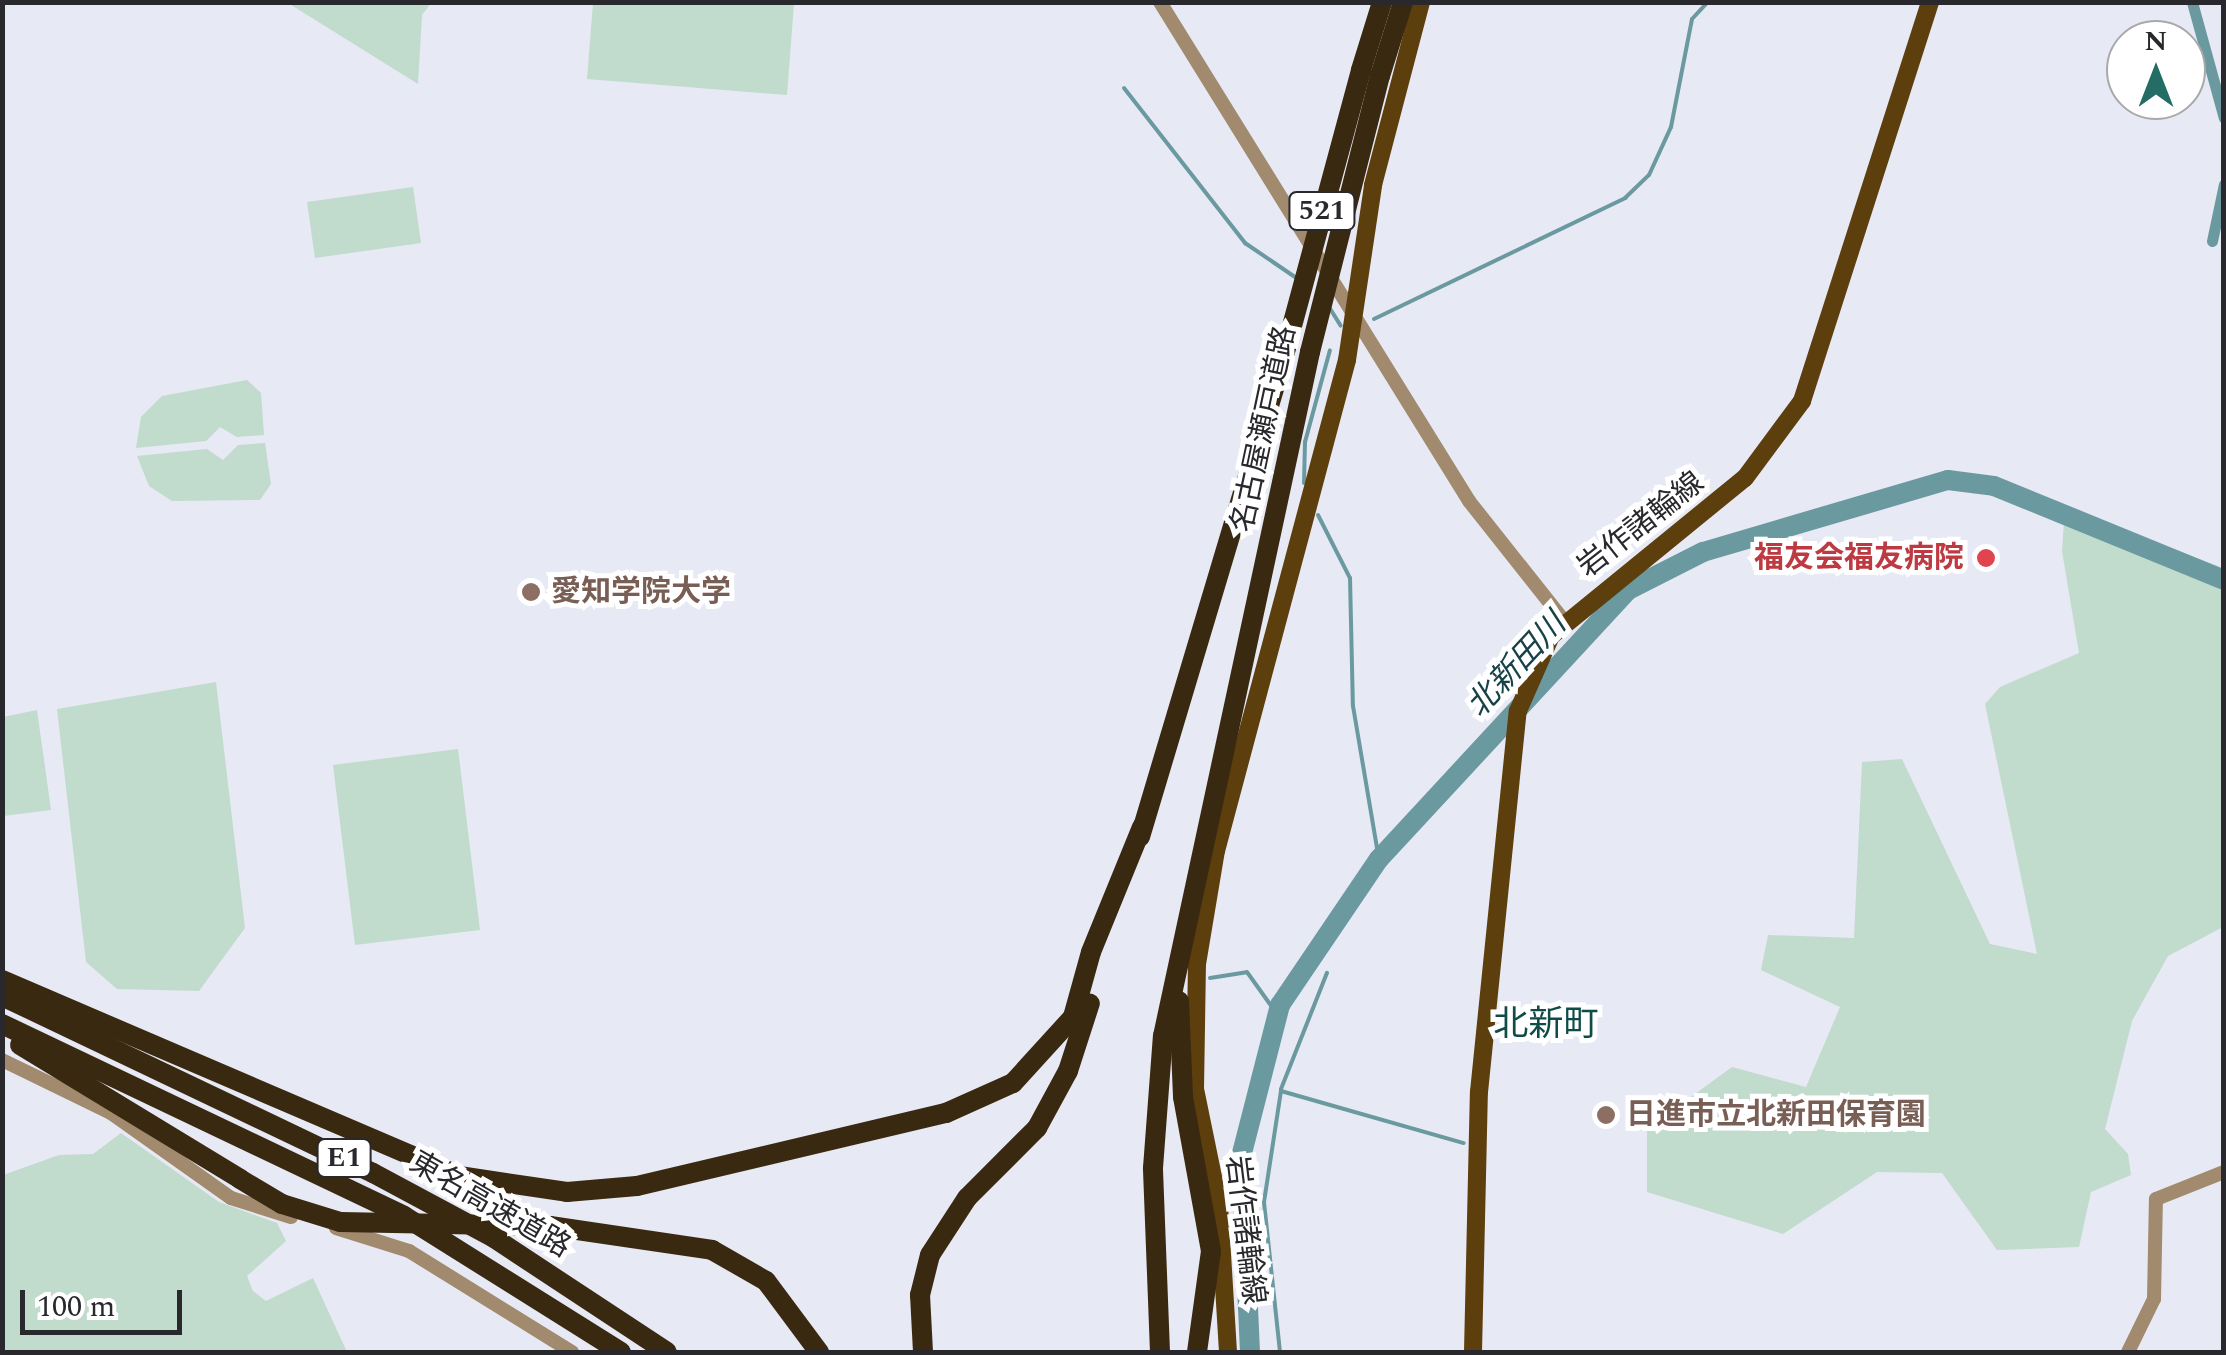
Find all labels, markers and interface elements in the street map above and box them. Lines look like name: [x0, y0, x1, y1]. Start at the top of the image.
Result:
north arrow: [2106, 20, 2206, 120]
text: N: [2145, 20, 2167, 63]
road number: 521: [1287, 188, 1357, 234]
street label: 名古屋瀬戸道路: [1225, 323, 1303, 535]
street label: 岩作諸輪線: [1571, 465, 1711, 585]
place label: 福友会福友病院: [1754, 540, 1964, 576]
marker: 福友会福友病院: [1973, 545, 1999, 571]
place label: 愛知学院大学: [551, 574, 731, 610]
marker: 愛知学院大学: [520, 581, 542, 603]
water label: 北新田川: [1459, 606, 1575, 726]
district label: 北新町: [1494, 1004, 1598, 1046]
place label: 日進市立北新田保育園: [1626, 1097, 1926, 1133]
marker: 日進市立北新田保育園: [1595, 1104, 1617, 1126]
road number: E1: [316, 1135, 372, 1181]
street label: 東名高速道路: [403, 1144, 577, 1266]
street label: 岩作諸輪線: [1218, 1153, 1272, 1307]
scale bar: [25, 1270, 188, 1332]
text: 100 m: [37, 1284, 115, 1330]

